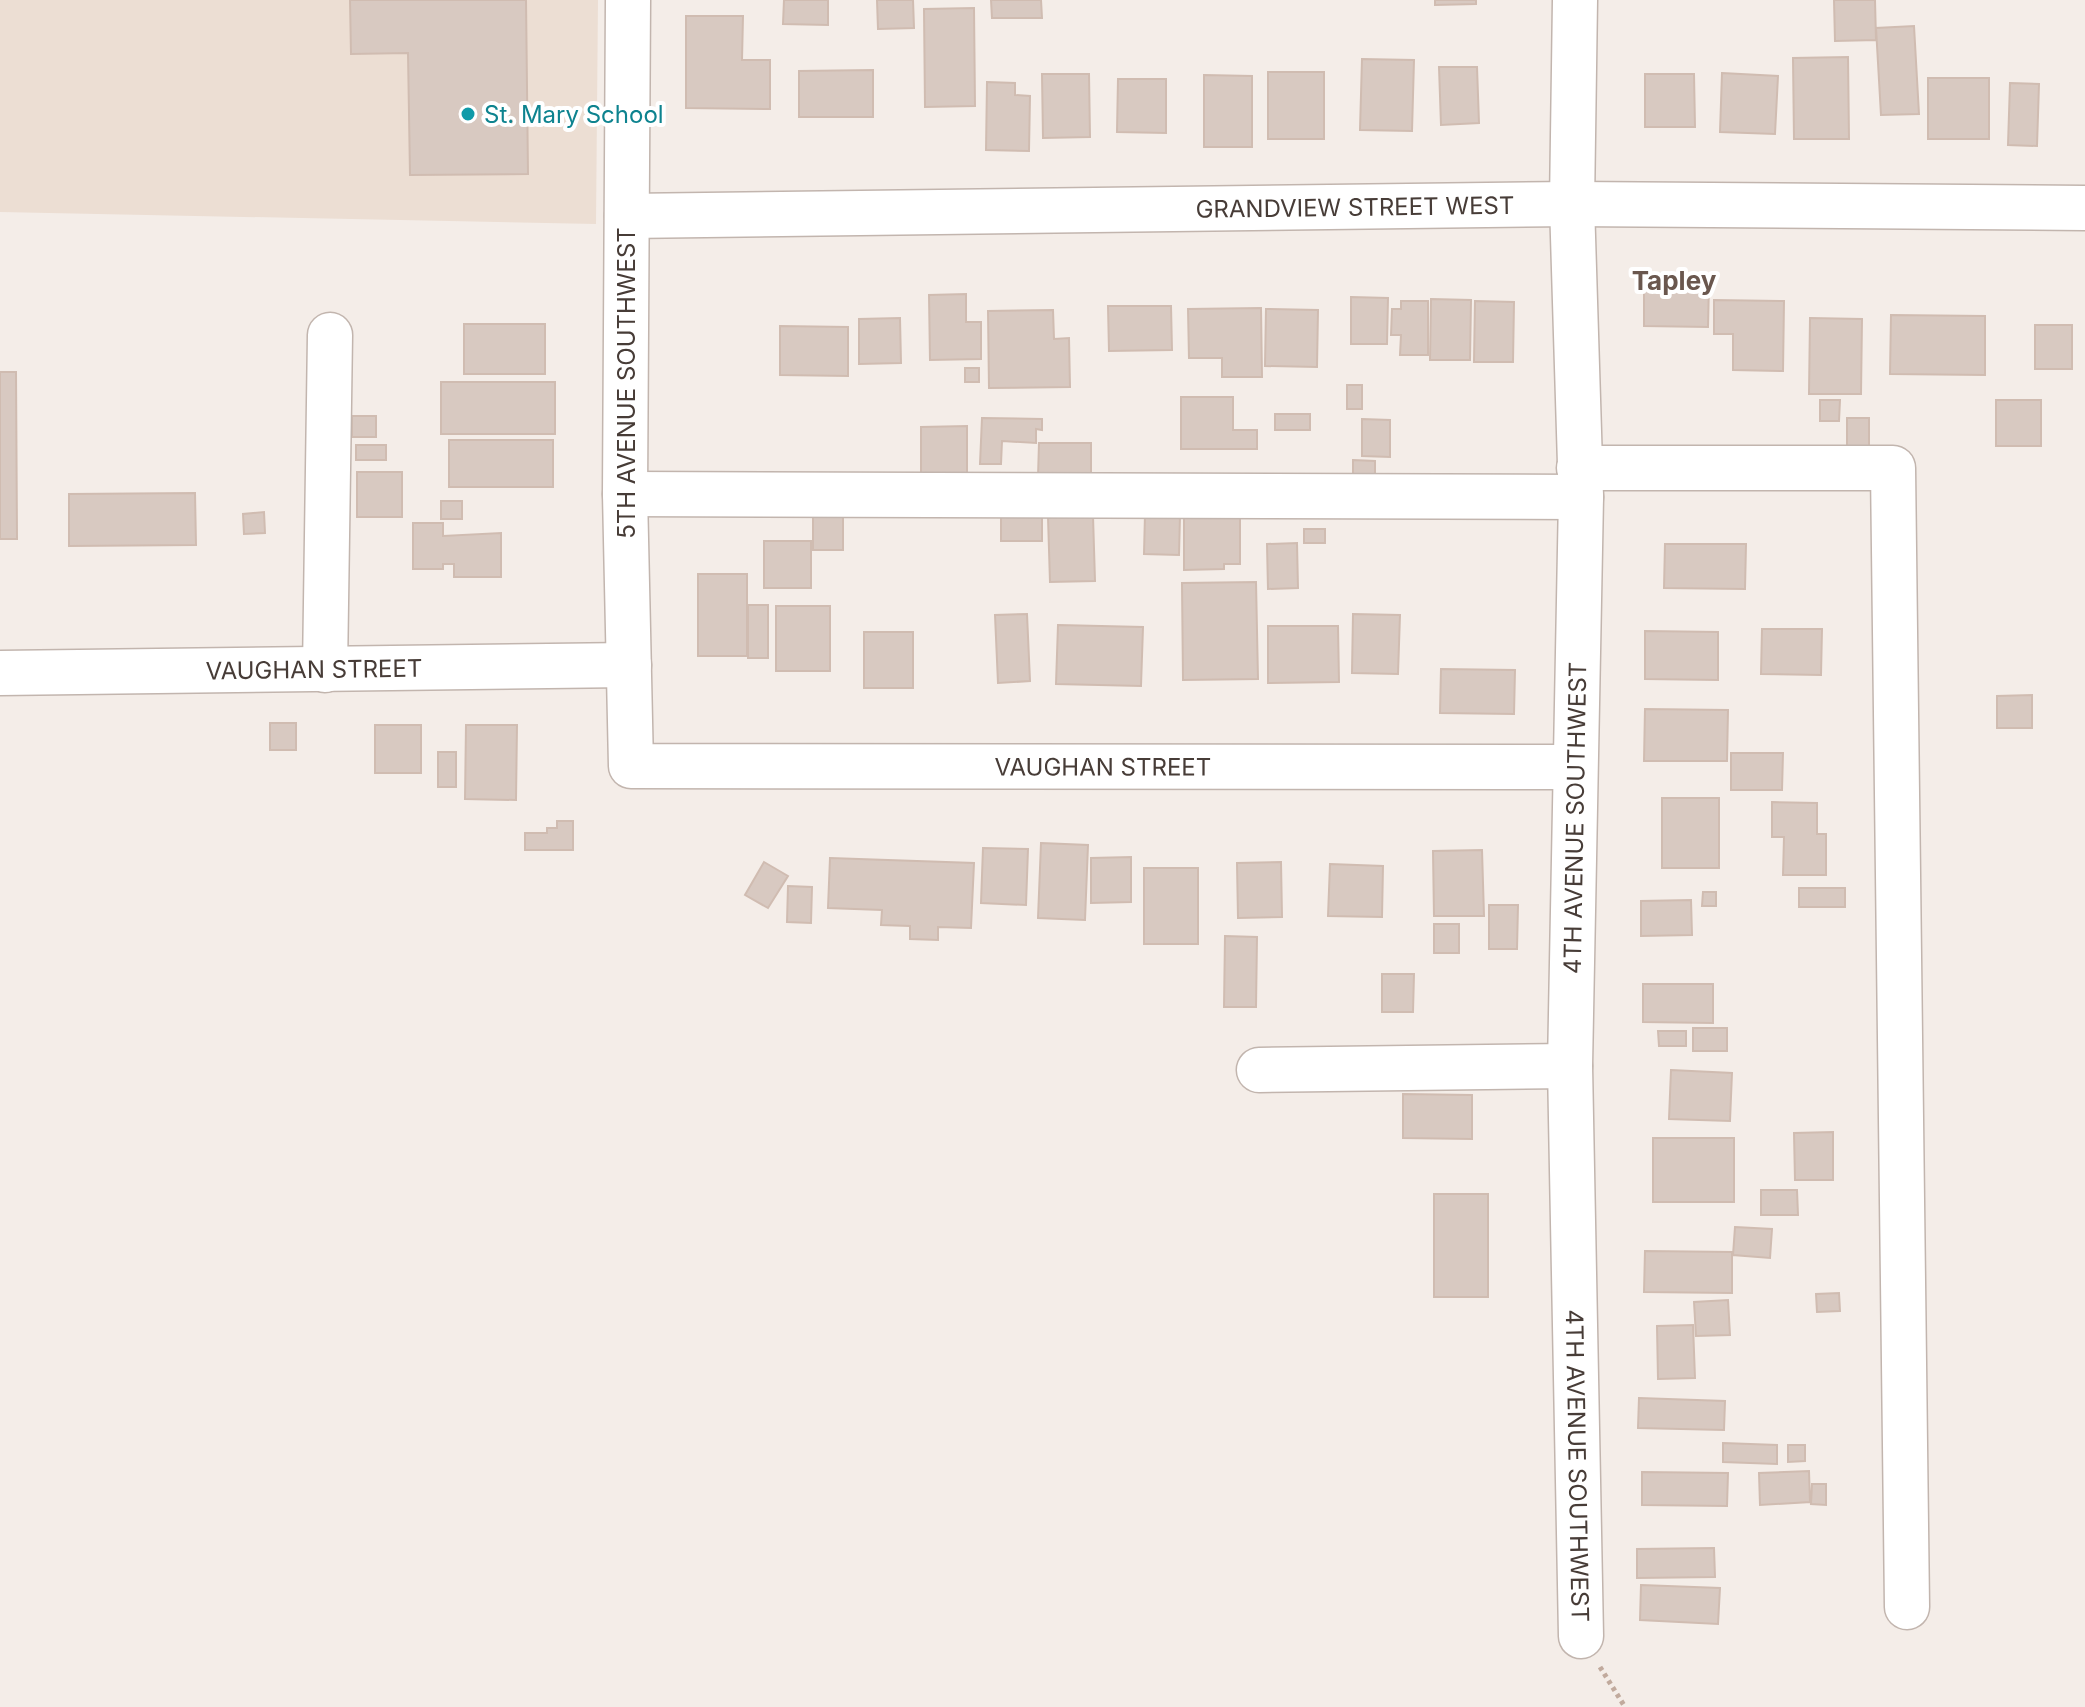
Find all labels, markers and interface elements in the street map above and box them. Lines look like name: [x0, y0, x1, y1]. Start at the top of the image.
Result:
place label: St. Mary School: [484, 100, 664, 129]
marker: St. Mary School: [459, 105, 477, 123]
street label: GRANDVIEW STREET WEST: [1195, 190, 1515, 223]
street label: 5TH AVENUE SOUTHWEST: [612, 227, 641, 539]
district label: Tapley: [1632, 265, 1717, 296]
street label: VAUGHAN STREET: [205, 653, 423, 685]
street label: 4TH AVENUE SOUTHWEST: [1558, 662, 1592, 974]
street label: VAUGHAN STREET: [995, 752, 1211, 781]
street label: 4TH AVENUE SOUTHWEST: [1560, 1309, 1595, 1622]

